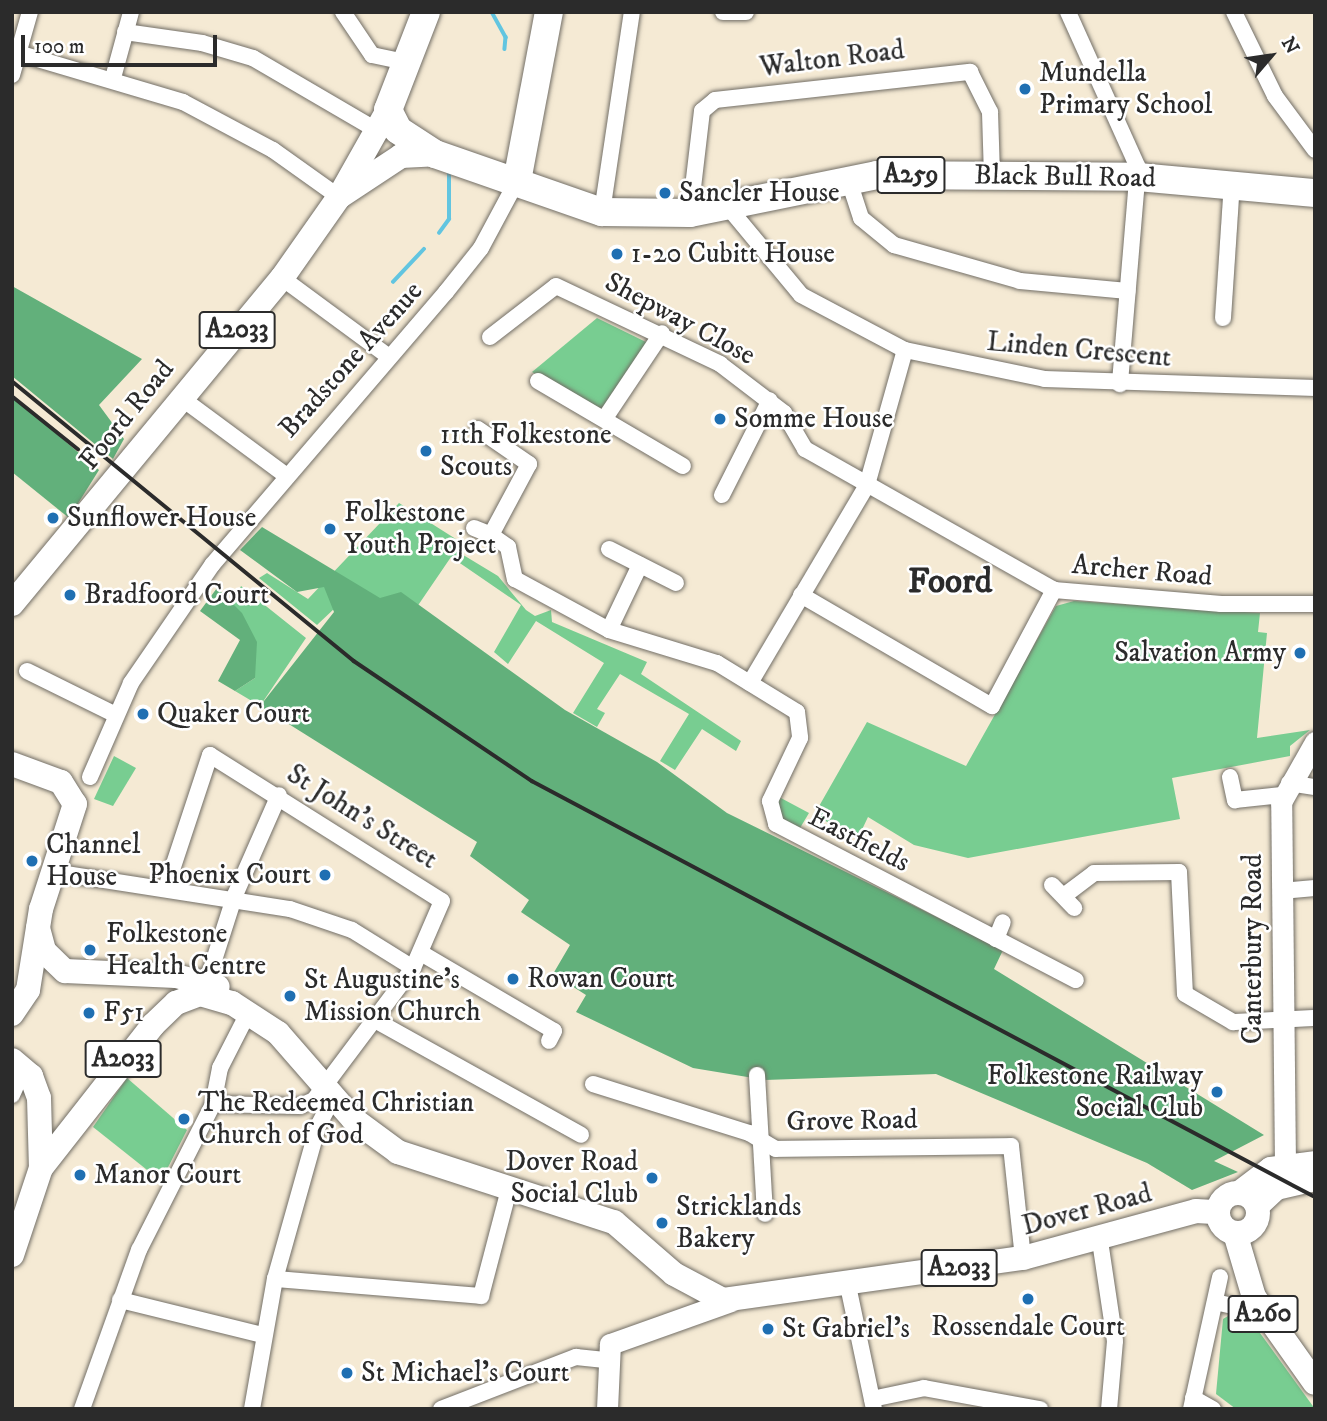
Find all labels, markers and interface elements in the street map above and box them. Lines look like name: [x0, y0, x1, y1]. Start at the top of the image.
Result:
scale bar: [24, 21, 220, 65]
north arrow: [1236, 21, 1306, 91]
street label: Walton Road: [758, 33, 906, 85]
text: N: [1276, 33, 1304, 58]
text: 100 m: [34, 34, 85, 60]
place label: Mundella Primary School: [1039, 56, 1212, 122]
marker: Mundella Primary School: [1017, 81, 1033, 97]
road number: A259: [876, 152, 946, 198]
street label: Black Bull Road: [974, 159, 1156, 195]
place label: Sancler House: [679, 176, 840, 210]
marker: Sancler House: [657, 185, 673, 201]
place label: 1-20 Cubitt House: [631, 237, 835, 271]
marker: 1-20 Cubitt House: [609, 246, 625, 262]
street label: Shepway Close: [599, 265, 761, 373]
street label: Bradstone Avenue: [272, 275, 430, 445]
road number: A2033: [198, 308, 276, 352]
street label: Linden Crescent: [985, 325, 1173, 375]
street label: Foord Road: [73, 353, 181, 477]
place label: Somme House: [734, 402, 893, 436]
marker: Somme House: [712, 411, 728, 427]
place label: 11th Folkestone Scouts: [440, 418, 612, 484]
marker: 11th Folkestone Scouts: [418, 443, 434, 459]
place label: Folkestone Youth Project: [344, 496, 496, 562]
place label: Sunflower House: [67, 501, 256, 535]
marker: Sunflower House: [45, 510, 61, 526]
marker: Folkestone Youth Project: [322, 521, 338, 537]
street label: Archer Road: [1070, 548, 1214, 594]
district label: Foord: [908, 561, 992, 603]
place label: Bradfoord Court: [84, 578, 269, 612]
marker: Bradfoord Court: [62, 587, 78, 603]
place label: Salvation Army: [1114, 636, 1286, 670]
marker: Salvation Army: [1292, 645, 1308, 661]
place label: Quaker Court: [157, 697, 310, 731]
marker: Quaker Court: [135, 706, 151, 722]
street label: St John's Street: [280, 757, 444, 877]
street label: Eastfields: [803, 800, 915, 880]
place label: Channel House: [46, 828, 140, 894]
marker: Channel House: [24, 853, 40, 869]
street label: Canterbury Road: [1236, 854, 1270, 1044]
place label: Phoenix Court: [148, 858, 311, 892]
marker: Phoenix Court: [317, 867, 333, 883]
place label: Folkestone Health Centre: [106, 917, 266, 983]
marker: Folkestone Health Centre: [80, 940, 100, 960]
place label: Rowan Court: [527, 962, 675, 996]
place label: St Augustine's Mission Church: [304, 963, 481, 1029]
marker: Rowan Court: [505, 971, 521, 987]
marker: St Augustine's Mission Church: [282, 988, 298, 1004]
place label: F51: [103, 996, 144, 1030]
marker: F51: [81, 1005, 97, 1021]
road number: A2033: [85, 1036, 162, 1082]
place label: Folkestone Railway Social Club: [987, 1059, 1203, 1125]
marker: Folkestone Railway Social Club: [1209, 1084, 1225, 1100]
place label: The Redeemed Christian Church of God: [198, 1086, 474, 1152]
street label: Grove Road: [786, 1103, 918, 1139]
marker: The Redeemed Christian Church of God: [176, 1111, 192, 1127]
place label: Dover Road Social Club: [505, 1145, 638, 1211]
place label: Manor Court: [94, 1158, 241, 1192]
marker: Manor Court: [72, 1167, 88, 1183]
marker: Dover Road Social Club: [644, 1170, 660, 1186]
street label: Dover Road: [1019, 1177, 1155, 1243]
place label: Stricklands Bakery: [676, 1190, 801, 1256]
marker: Stricklands Bakery: [654, 1215, 670, 1231]
road number: A2033: [920, 1246, 998, 1290]
marker: Rossendale Court: [1020, 1291, 1036, 1307]
road number: A260: [1226, 1292, 1300, 1336]
place label: Rossendale Court: [931, 1310, 1125, 1344]
place label: St Gabriel's: [782, 1312, 910, 1346]
marker: St Gabriel's: [760, 1321, 776, 1337]
place label: St Michael's Court: [361, 1356, 569, 1390]
marker: St Michael's Court: [339, 1365, 355, 1381]

